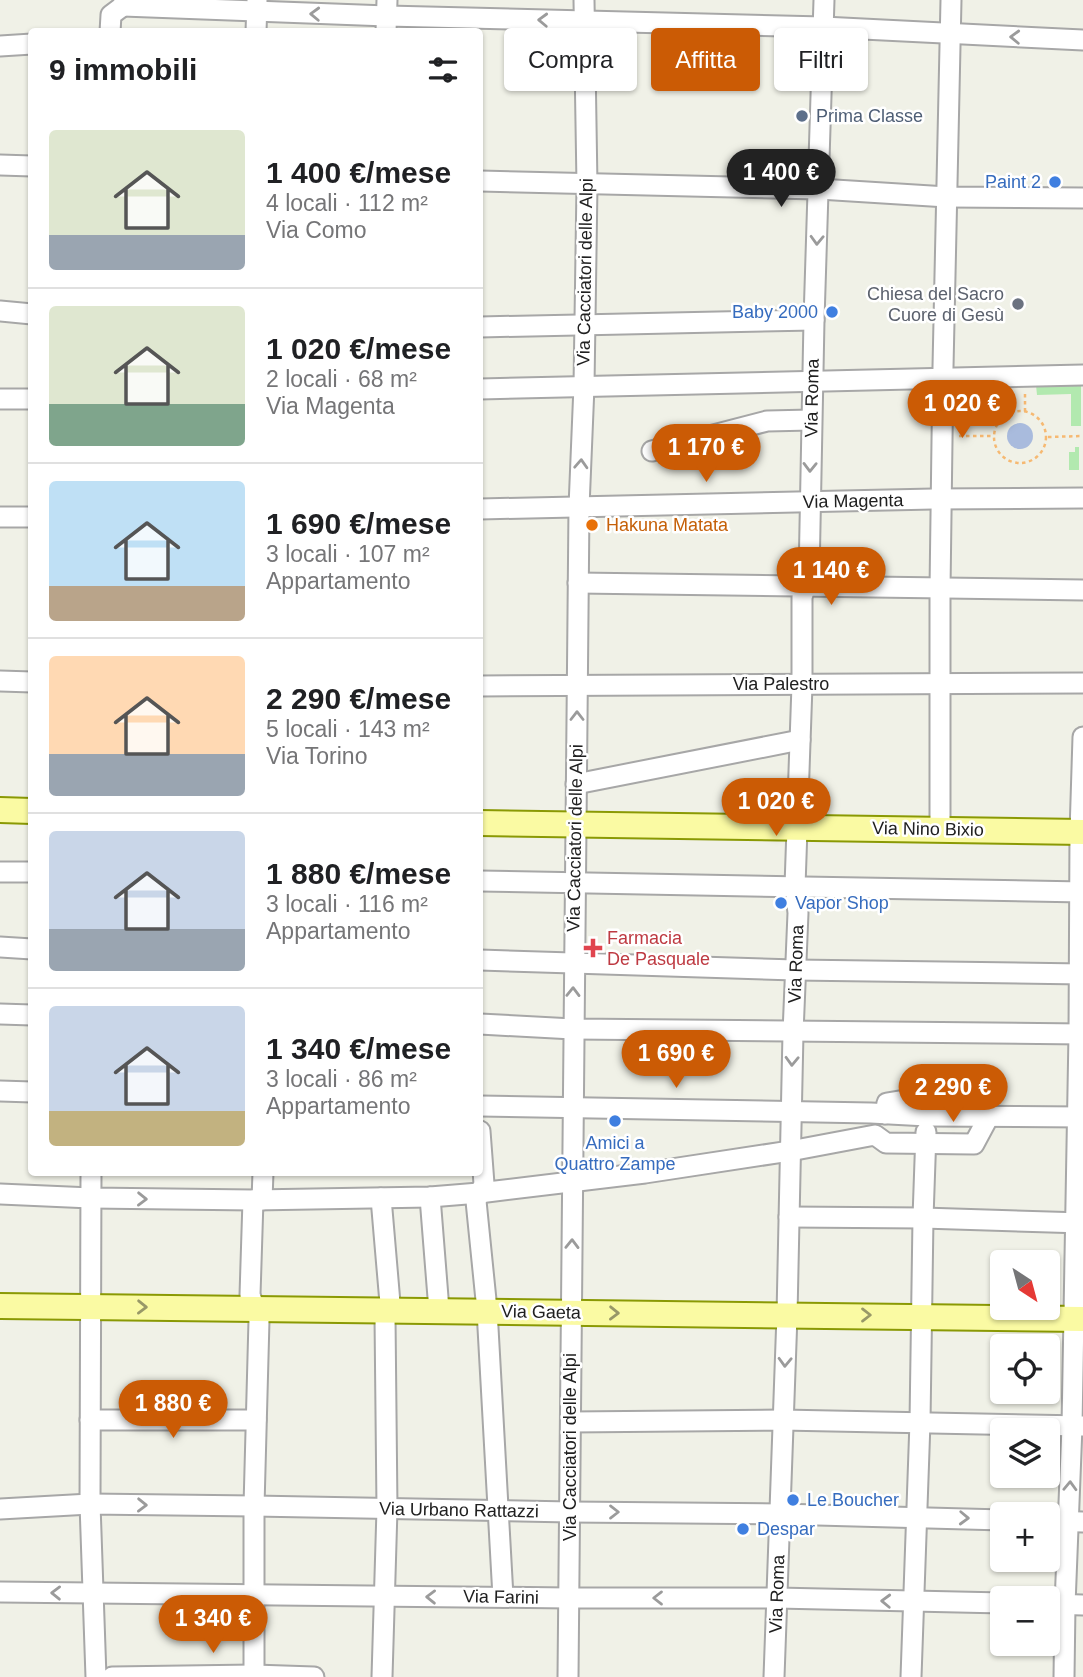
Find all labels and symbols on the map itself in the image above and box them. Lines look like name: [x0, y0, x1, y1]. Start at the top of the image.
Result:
one-way arrow: [309, 6, 320, 21]
one-way arrow: [537, 13, 548, 28]
one-way arrow: [1009, 29, 1020, 44]
place label: Prima Classe: [816, 106, 923, 126]
marker: Prima Classe: [794, 108, 810, 124]
pin: 1 400 €: [716, 150, 846, 209]
place label: Paint 2: [985, 172, 1041, 192]
marker: Paint 2: [1047, 174, 1063, 190]
street label: Via Cacciatori delle Alpi: [573, 178, 597, 366]
one-way arrow: [809, 234, 824, 245]
place label: Chiesa del Sacro Cuore di Gesù: [867, 284, 1004, 325]
marker: Chiesa del Sacro Cuore di Gesù: [1010, 296, 1026, 312]
place label: Baby 2000: [732, 302, 818, 322]
marker: Baby 2000: [824, 304, 840, 320]
street label: Via Roma: [801, 357, 823, 438]
pin: 1 020 €: [897, 380, 1027, 440]
pin: 1 170 €: [641, 424, 771, 484]
one-way arrow: [573, 458, 588, 469]
one-way arrow: [803, 462, 818, 473]
street label: Via Magenta: [802, 490, 905, 512]
place label: Hakuna Matata: [606, 515, 729, 535]
marker: Hakuna Matata: [584, 517, 600, 533]
pin: 1 140 €: [766, 548, 896, 607]
street label: Via Palestro: [733, 674, 829, 694]
one-way arrow: [569, 710, 585, 721]
street label: Via Cacciatori delle Alpi: [563, 744, 587, 932]
pin: 1 020 €: [711, 778, 841, 838]
street label: Via Nino Bixio: [872, 818, 984, 840]
place label: Vapor Shop: [795, 893, 889, 913]
marker: Vapor Shop: [773, 895, 789, 911]
street label: Via Roma: [785, 923, 807, 1004]
place label: Farmacia De Pasquale: [607, 928, 710, 969]
marker: Farmacia De Pasquale: [585, 940, 601, 956]
one-way arrow: [566, 986, 581, 997]
pin: 1 690 €: [611, 1030, 741, 1090]
one-way arrow: [784, 1056, 800, 1066]
pin: 2 290 €: [888, 1064, 1018, 1124]
marker: Amici a Quattro Zampe: [607, 1113, 623, 1129]
place label: Amici a Quattro Zampe: [554, 1133, 676, 1174]
one-way arrow: [137, 1191, 147, 1207]
one-way arrow: [564, 1238, 580, 1249]
north arrow: [990, 1250, 1060, 1320]
one-way arrow: [137, 1299, 147, 1315]
street label: Via Gaeta: [501, 1301, 582, 1323]
one-way arrow: [609, 1305, 620, 1321]
one-way arrow: [861, 1307, 872, 1323]
street label: Via Cacciatori delle Alpi: [560, 1353, 580, 1541]
one-way arrow: [777, 1356, 792, 1367]
pin: 1 880 €: [108, 1380, 238, 1440]
one-way arrow: [1062, 1481, 1077, 1492]
place label: Le Boucher: [807, 1490, 899, 1510]
marker: Le Boucher: [785, 1492, 801, 1508]
one-way arrow: [137, 1497, 147, 1513]
street label: Via Urbano Rattazzi: [379, 1499, 539, 1521]
one-way arrow: [609, 1505, 620, 1520]
one-way arrow: [959, 1511, 970, 1526]
place label: Despar: [757, 1519, 815, 1539]
marker: Despar: [735, 1521, 751, 1537]
street label: Via Roma: [766, 1553, 788, 1634]
one-way arrow: [50, 1585, 61, 1601]
street label: Via Farini: [463, 1586, 539, 1608]
one-way arrow: [425, 1589, 436, 1604]
one-way arrow: [652, 1590, 663, 1606]
one-way arrow: [880, 1593, 891, 1608]
pin: 1 340 €: [148, 1596, 278, 1655]

